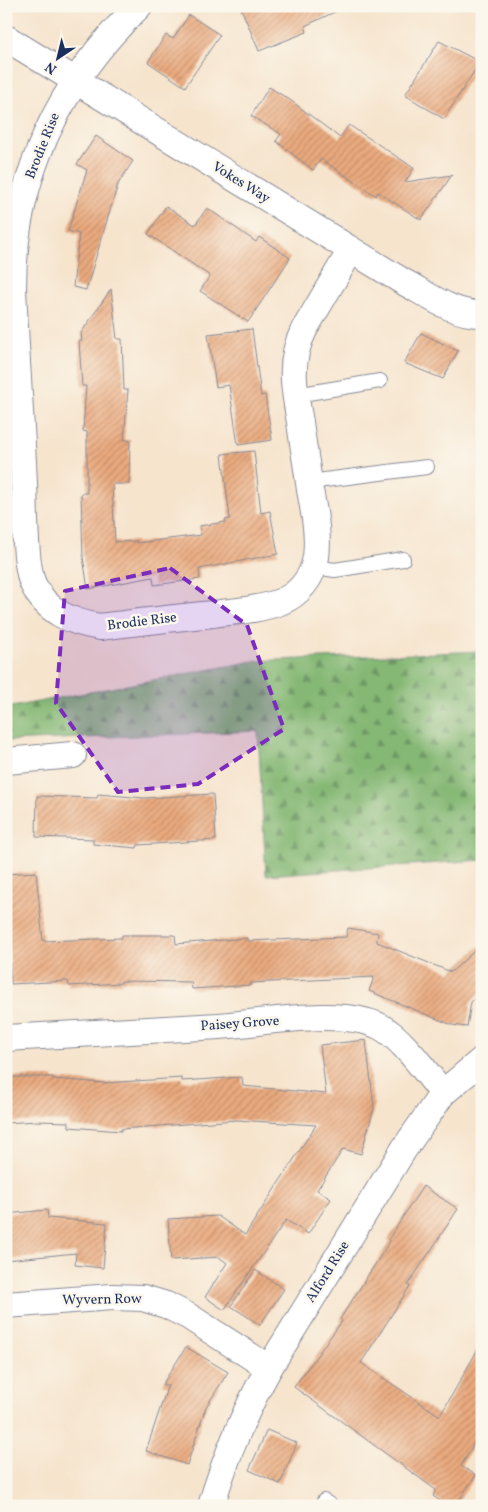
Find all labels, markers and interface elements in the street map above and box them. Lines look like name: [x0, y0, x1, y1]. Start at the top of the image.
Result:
north arrow: [32, 32, 82, 82]
text: N: [42, 57, 61, 78]
street label: Brodie Rise: [21, 110, 65, 182]
street label: Vokes Way: [208, 158, 274, 209]
street label: Brodie Rise: [106, 608, 178, 636]
street label: Paisey Grove: [200, 1012, 280, 1036]
street label: Alford Rise: [302, 1237, 355, 1306]
street label: Wyvern Row: [62, 1290, 142, 1310]

